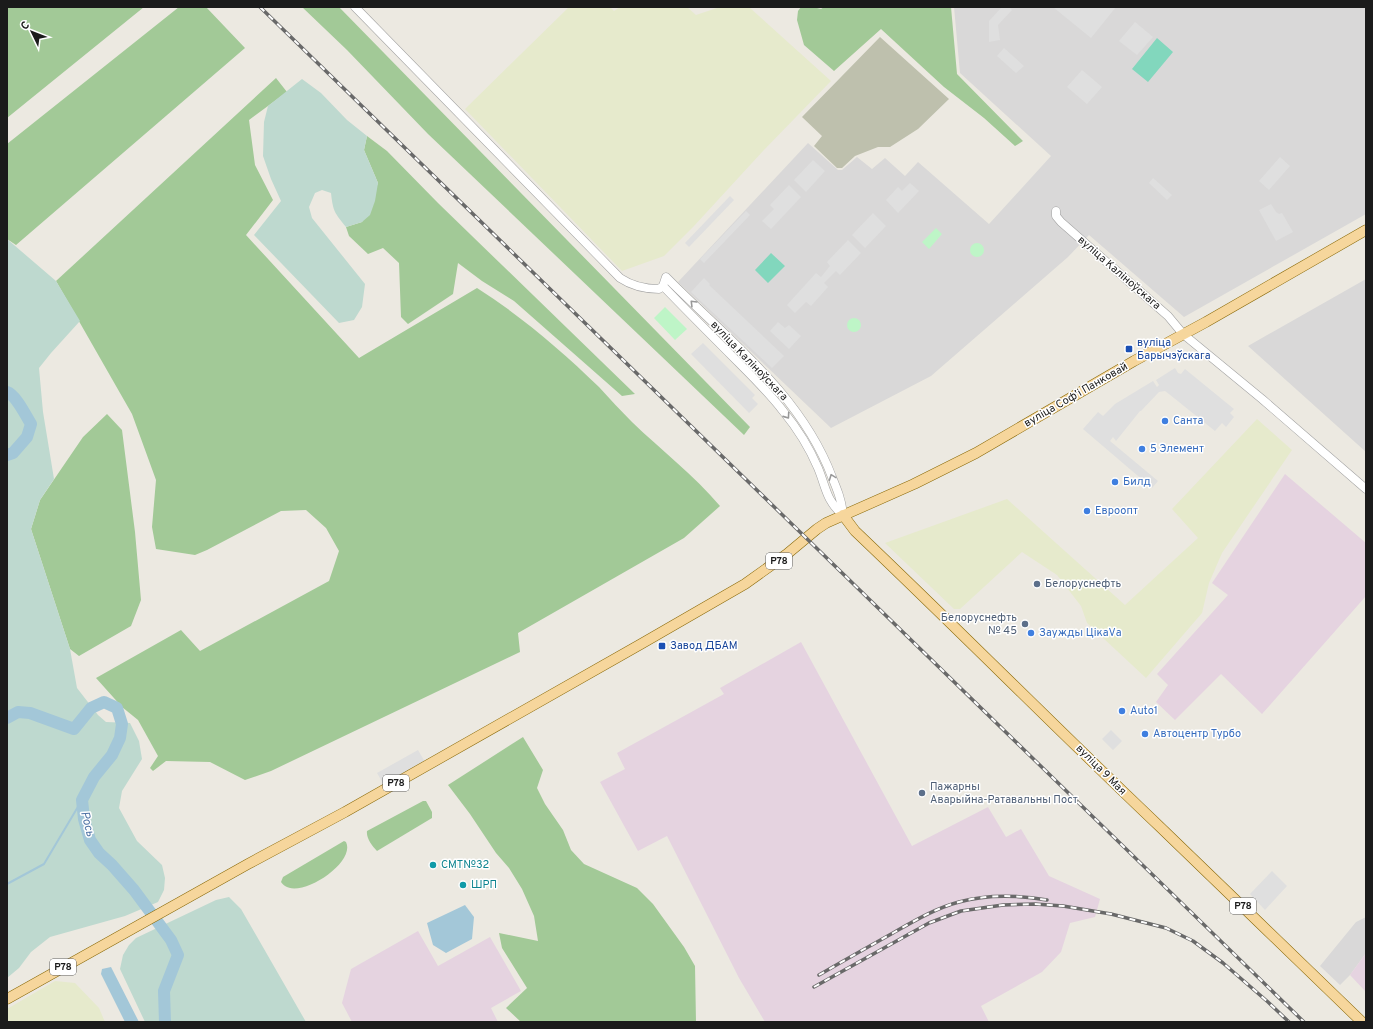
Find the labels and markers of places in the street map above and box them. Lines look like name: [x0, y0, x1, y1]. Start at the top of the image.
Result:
place label: вуліца Барычэўскага: [1137, 336, 1211, 363]
marker: вуліца Барычэўскага: [1124, 344, 1134, 354]
place label: Санта: [1173, 414, 1204, 428]
marker: Санта: [1160, 416, 1170, 426]
place label: 5 Элемент: [1150, 442, 1204, 456]
marker: 5 Элемент: [1137, 444, 1147, 454]
place label: Билд: [1123, 475, 1151, 489]
marker: Билд: [1110, 477, 1120, 487]
place label: Евроопт: [1095, 504, 1138, 518]
marker: Евроопт: [1082, 506, 1092, 516]
place label: Белоруснефть: [1045, 577, 1121, 591]
marker: Белоруснефть: [1032, 579, 1042, 589]
place label: Белоруснефть № 45: [941, 611, 1017, 638]
marker: Белоруснефть № 45: [1020, 619, 1030, 629]
place label: Заужды ЦікаVа: [1039, 626, 1122, 640]
marker: Заужды ЦікаVа: [1026, 628, 1036, 638]
place label: Завод ДБАМ: [670, 639, 737, 653]
marker: Завод ДБАМ: [657, 641, 667, 651]
place label: Auto1: [1130, 704, 1158, 718]
marker: Auto1: [1117, 706, 1127, 716]
place label: Автоцентр Турбо: [1153, 727, 1241, 741]
marker: Автоцентр Турбо: [1140, 729, 1150, 739]
place label: Пажарны Аварыйна-Ратавальны Пост: [930, 780, 1078, 807]
marker: Пажарны Аварыйна-Ратавальны Пост: [917, 788, 927, 798]
place label: СМТ№32: [441, 858, 489, 872]
marker: СМТ№32: [428, 860, 438, 870]
place label: ШРП: [471, 878, 497, 892]
marker: ШРП: [458, 880, 468, 890]

